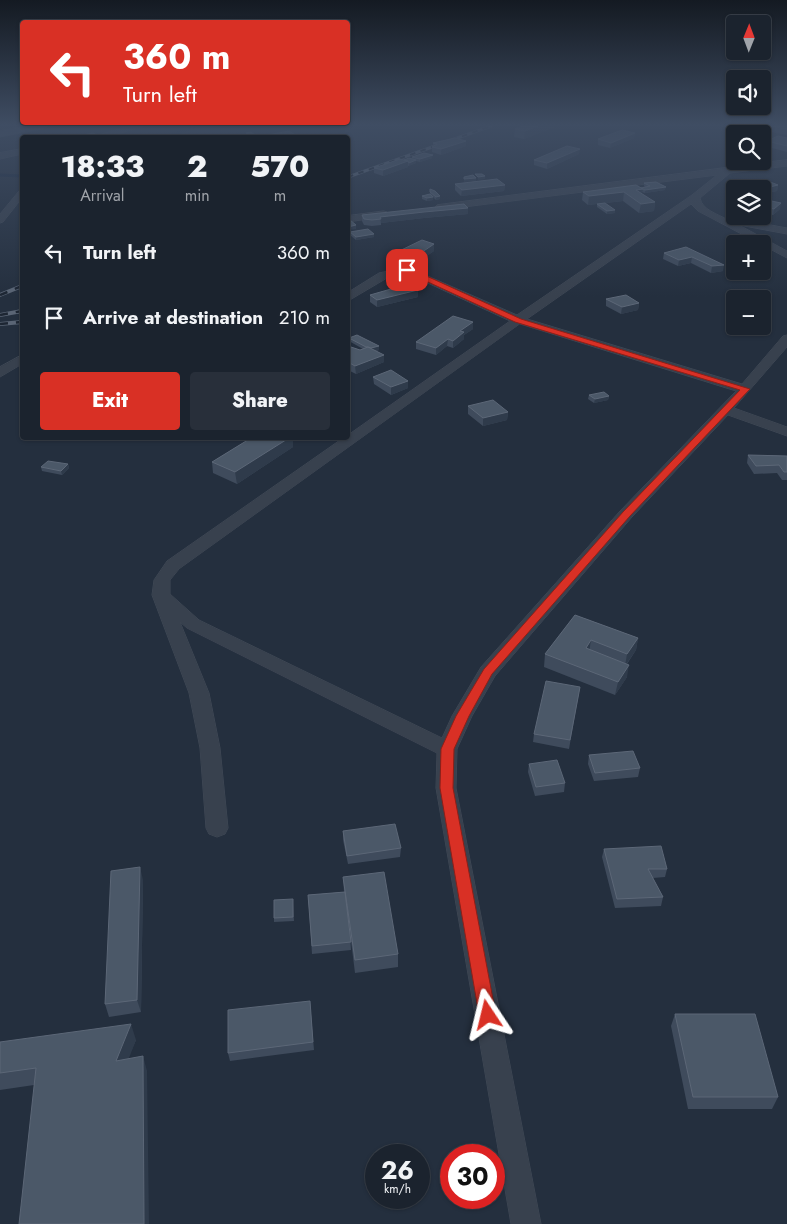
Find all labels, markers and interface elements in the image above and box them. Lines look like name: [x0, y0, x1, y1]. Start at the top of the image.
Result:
north arrow: [726, 15, 771, 60]
map controls: [726, 15, 771, 335]
text: 360 m: [123, 32, 231, 82]
icon: left: [40, 40, 105, 105]
button: sound: [726, 70, 771, 115]
text: Turn left: [123, 78, 197, 110]
button: search: [726, 125, 771, 170]
text: 18:33: [60, 145, 144, 188]
text: 2: [187, 145, 207, 188]
text: 570: [250, 145, 310, 188]
button: layers: [726, 180, 771, 225]
text: Arrival: [80, 184, 124, 207]
text: min: [185, 184, 210, 207]
text: m: [274, 184, 286, 207]
button: +: [726, 235, 771, 280]
icon: left: [40, 239, 68, 267]
text: Turn left: [83, 239, 156, 266]
text: 360 m: [277, 239, 330, 266]
pin: [386, 249, 428, 291]
icon: arrive: [393, 256, 421, 284]
button: −: [726, 290, 771, 335]
icon: arrive: [40, 304, 68, 332]
text: Arrive at destination: [83, 304, 263, 331]
text: 210 m: [279, 304, 330, 331]
button: Exit: [40, 372, 180, 430]
button: Share: [190, 372, 330, 430]
position arrow: [461, 988, 513, 1040]
speed limit sign: 30: [440, 1144, 505, 1209]
text: 26: [381, 1152, 414, 1188]
text: km/h: [384, 1180, 411, 1198]

